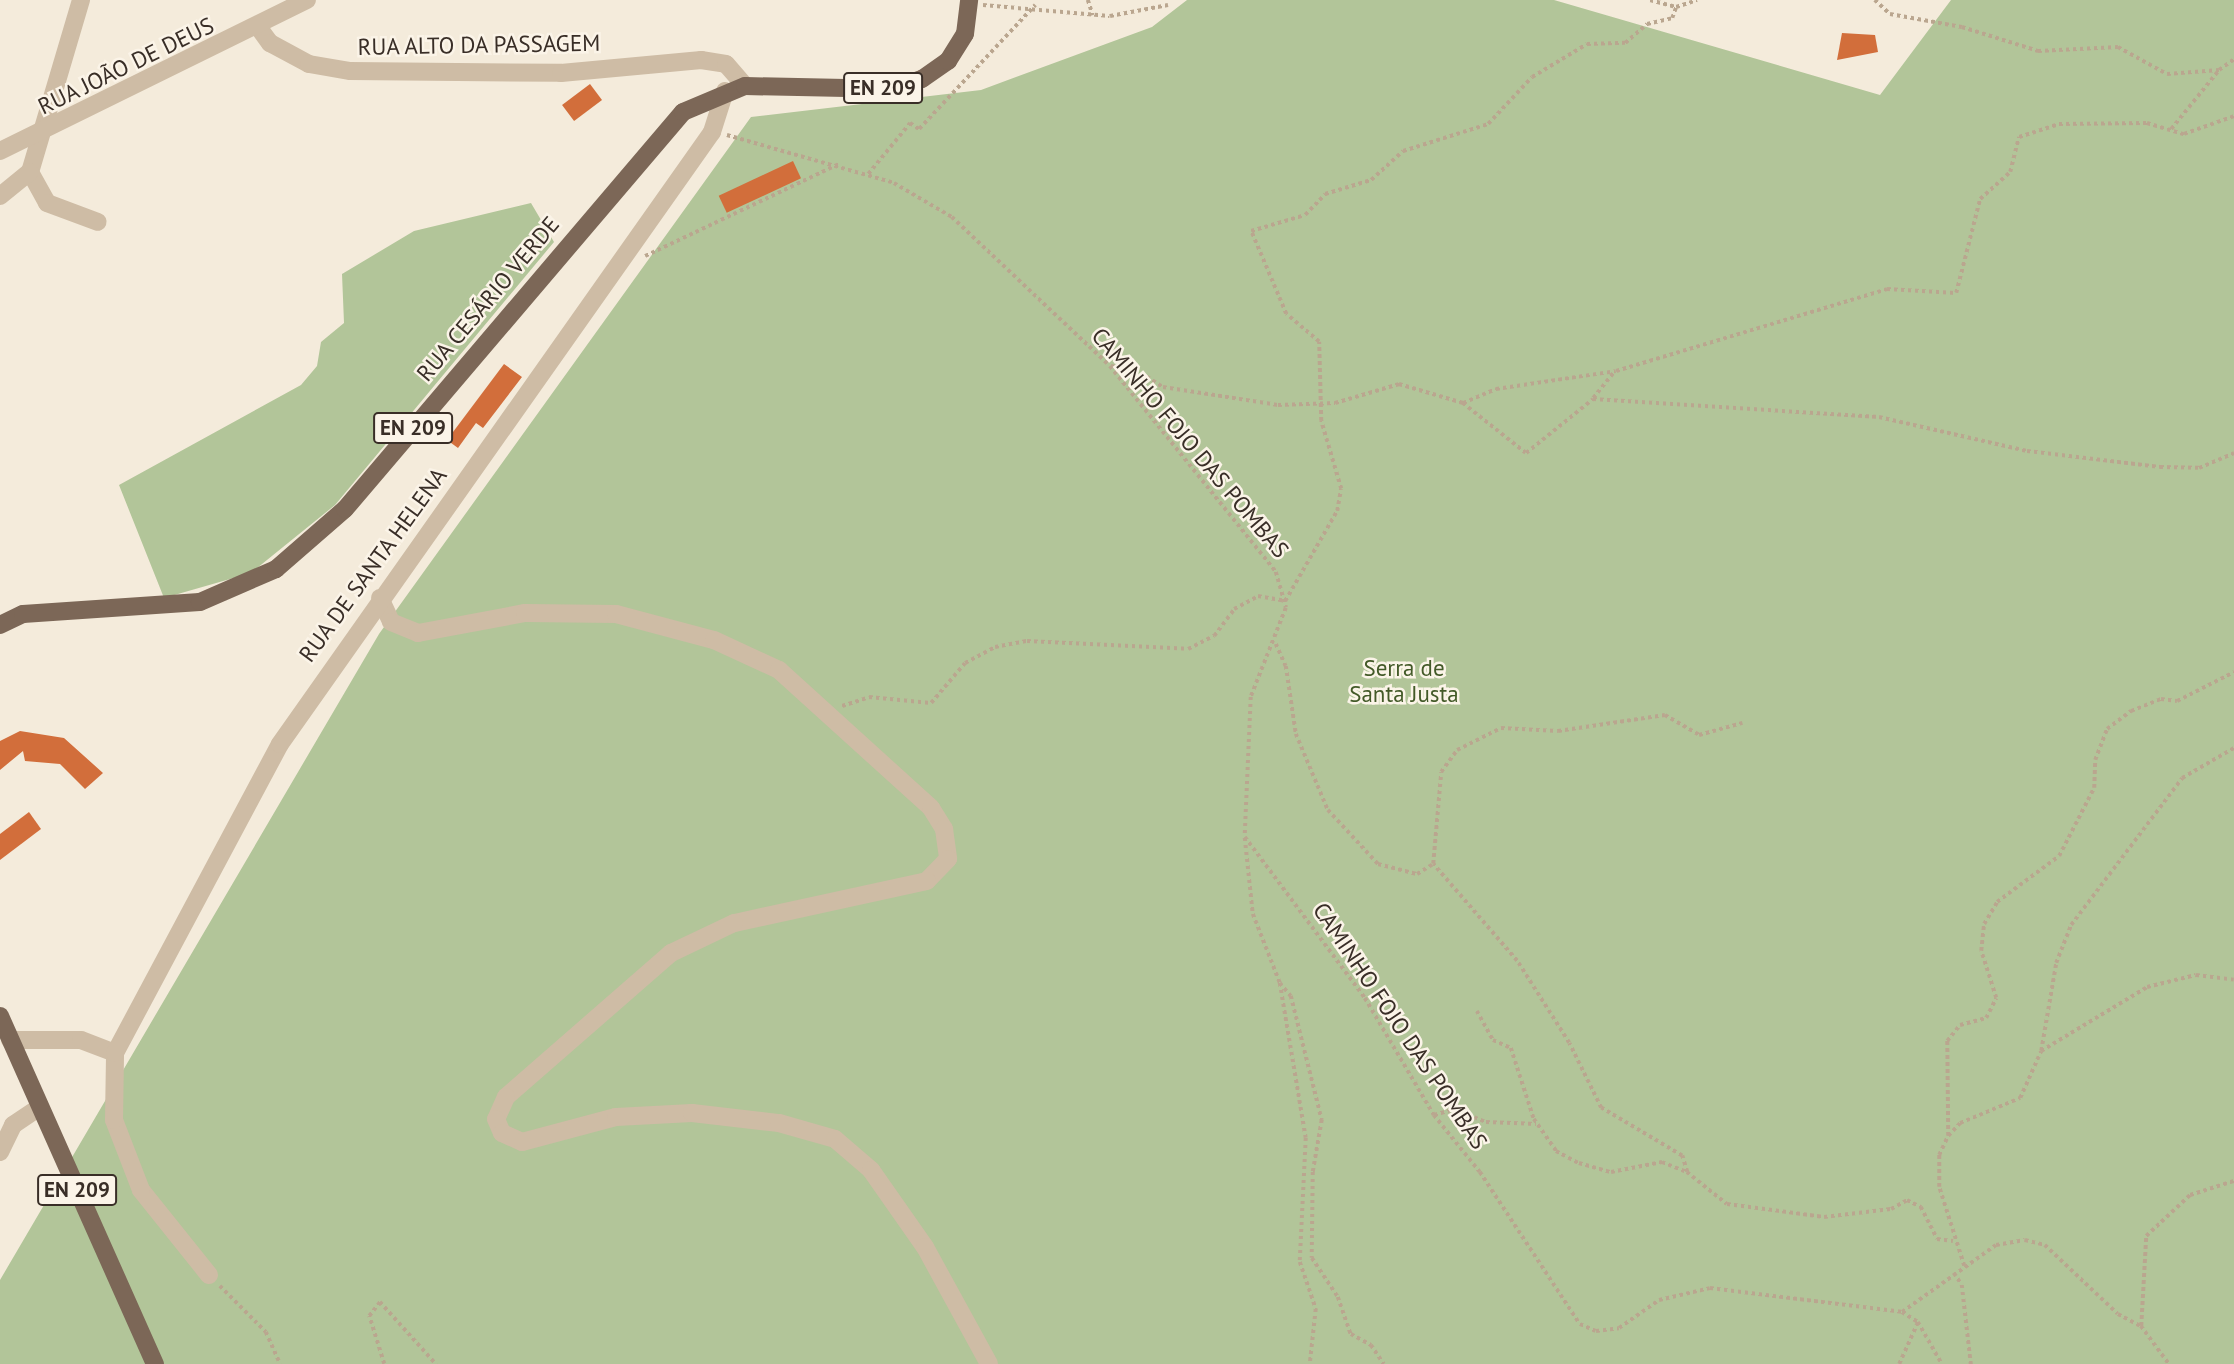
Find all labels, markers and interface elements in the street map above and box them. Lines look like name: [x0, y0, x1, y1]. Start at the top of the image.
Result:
street label: RUA JOÃO DE DEUS: [33, 11, 219, 121]
street label: RUA ALTO DA PASSAGEM: [356, 29, 602, 61]
road number: EN 209: [843, 70, 923, 106]
street label: RUA CESÁRIO VERDE: [411, 210, 565, 388]
street label: CAMINHO FOJO DAS POMBAS: [1086, 322, 1294, 564]
road number: EN 209: [373, 410, 453, 446]
street label: RUA DE SANTA HELENA: [293, 462, 453, 668]
park label: Serra de Santa Justa: [1349, 654, 1459, 708]
street label: CAMINHO FOJO DAS POMBAS: [1307, 897, 1493, 1155]
road number: EN 209: [37, 1172, 117, 1208]

